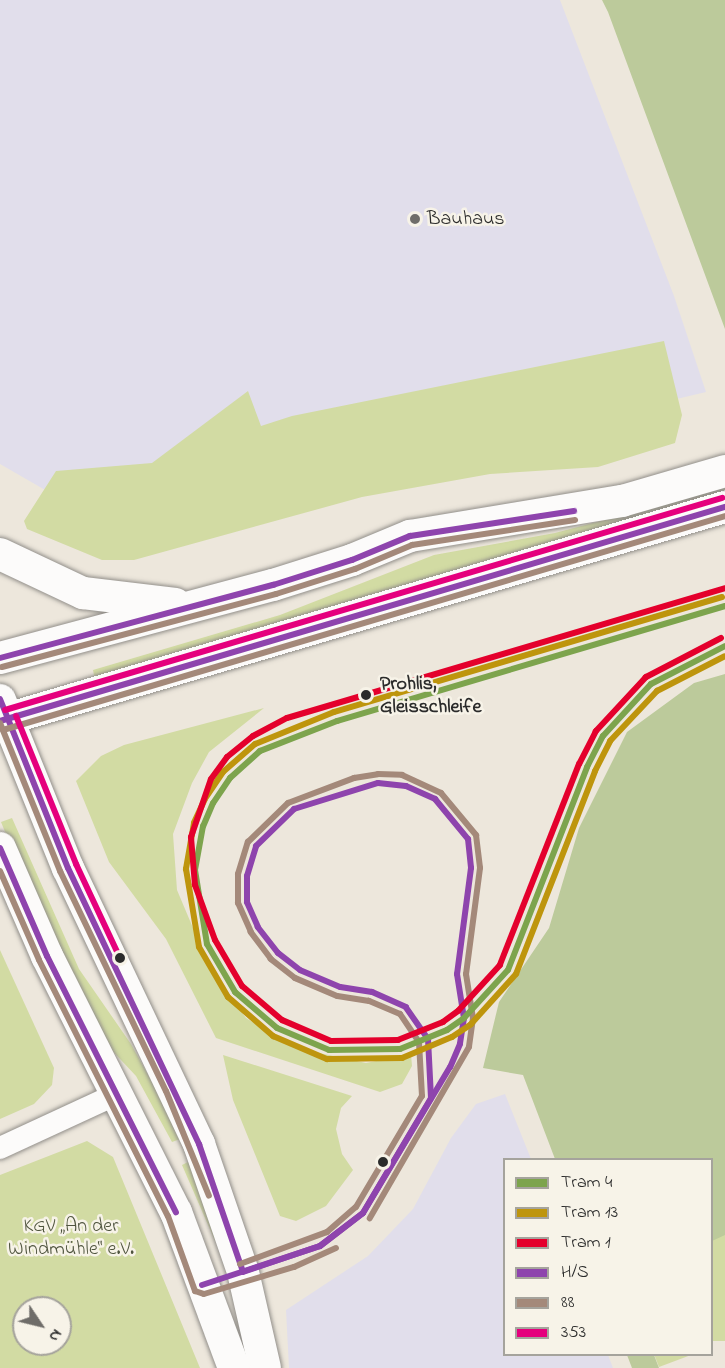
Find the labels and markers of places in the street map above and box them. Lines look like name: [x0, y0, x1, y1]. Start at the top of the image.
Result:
place label: Bauhaus: [427, 207, 504, 231]
marker: Bauhaus: [408, 212, 422, 226]
place label: Prohlis, Gleisschleife: [380, 672, 481, 719]
marker: Prohlis, Gleisschleife: [357, 686, 375, 704]
unlabelled marker: [114, 952, 126, 964]
unlabelled marker: [377, 1156, 389, 1168]

